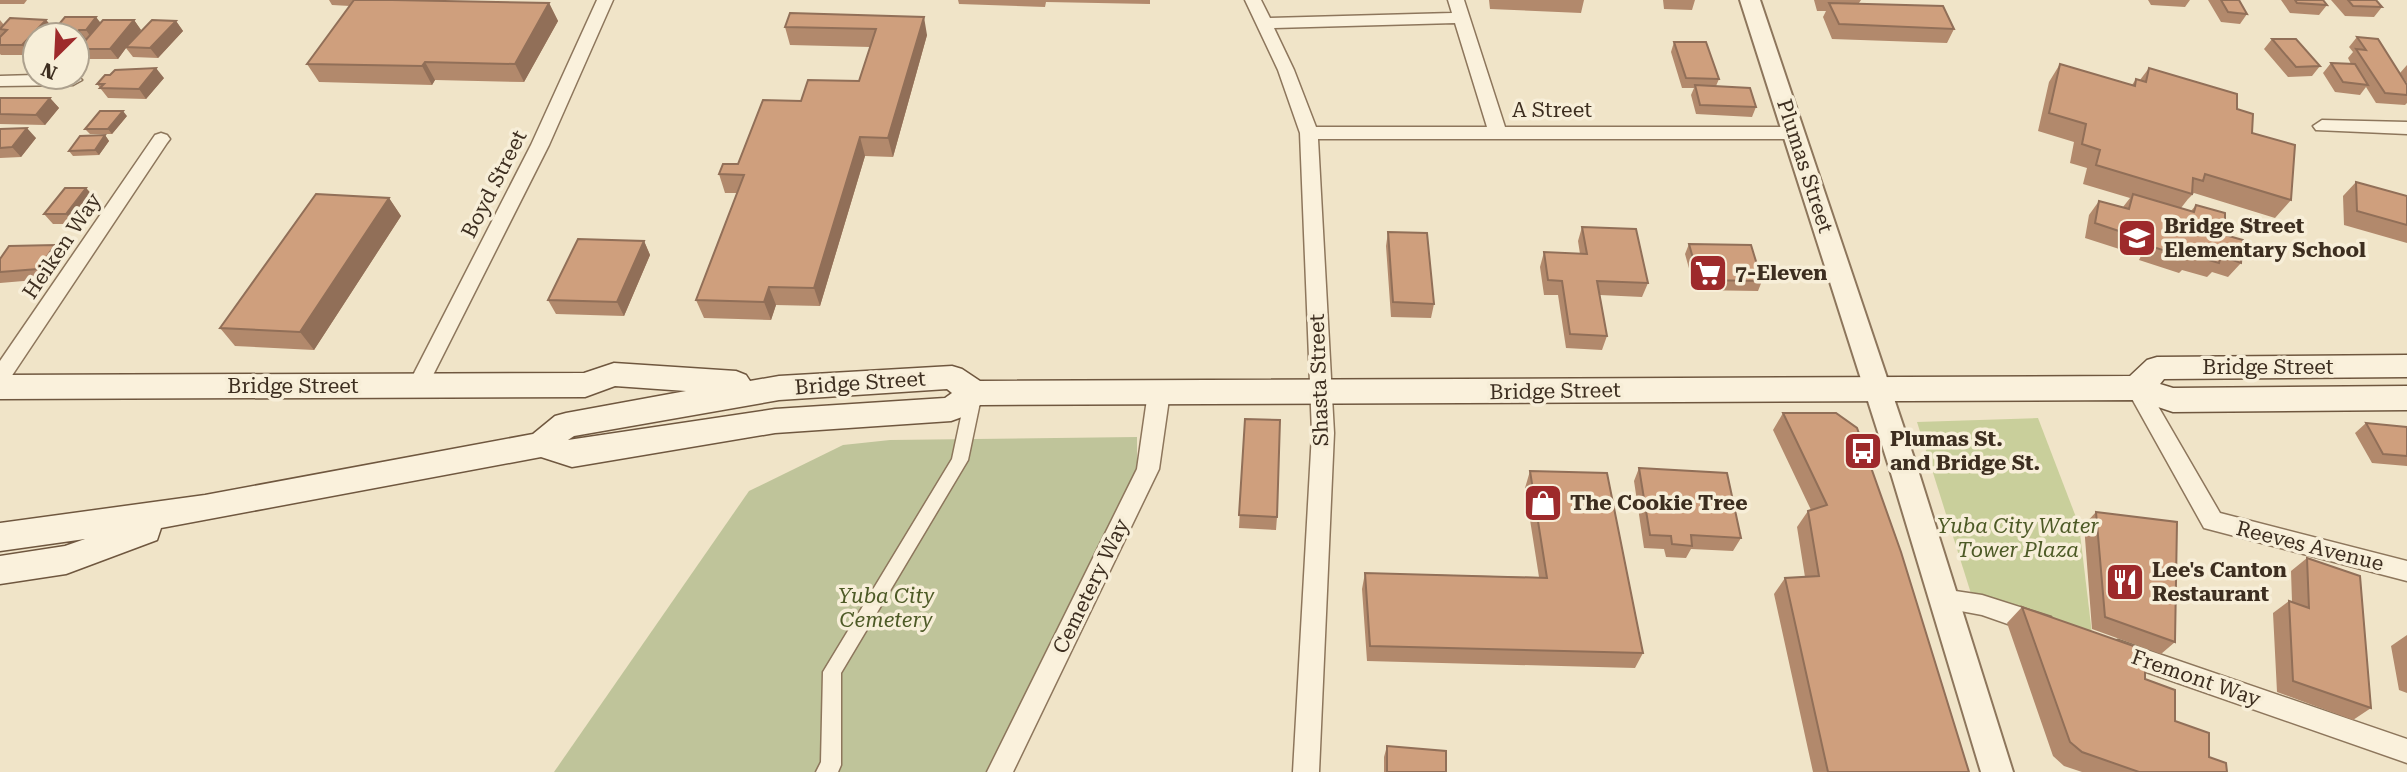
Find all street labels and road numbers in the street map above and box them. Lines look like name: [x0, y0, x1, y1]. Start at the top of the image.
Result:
street label: Plumas Street: [1772, 96, 1838, 236]
street label: A Street: [1512, 98, 1592, 122]
street label: Boyd Street: [457, 126, 531, 242]
street label: Heiken Way: [18, 188, 106, 303]
street label: Shasta Street: [1305, 313, 1333, 447]
street label: Bridge Street: [2202, 355, 2334, 379]
street label: Bridge Street: [794, 366, 926, 400]
street label: Bridge Street: [227, 374, 359, 398]
street label: Bridge Street: [1489, 378, 1621, 404]
street label: Cemetery Way: [1048, 514, 1134, 657]
street label: Reeves Avenue: [2234, 516, 2386, 576]
street label: Fremont Way: [2128, 645, 2264, 711]

